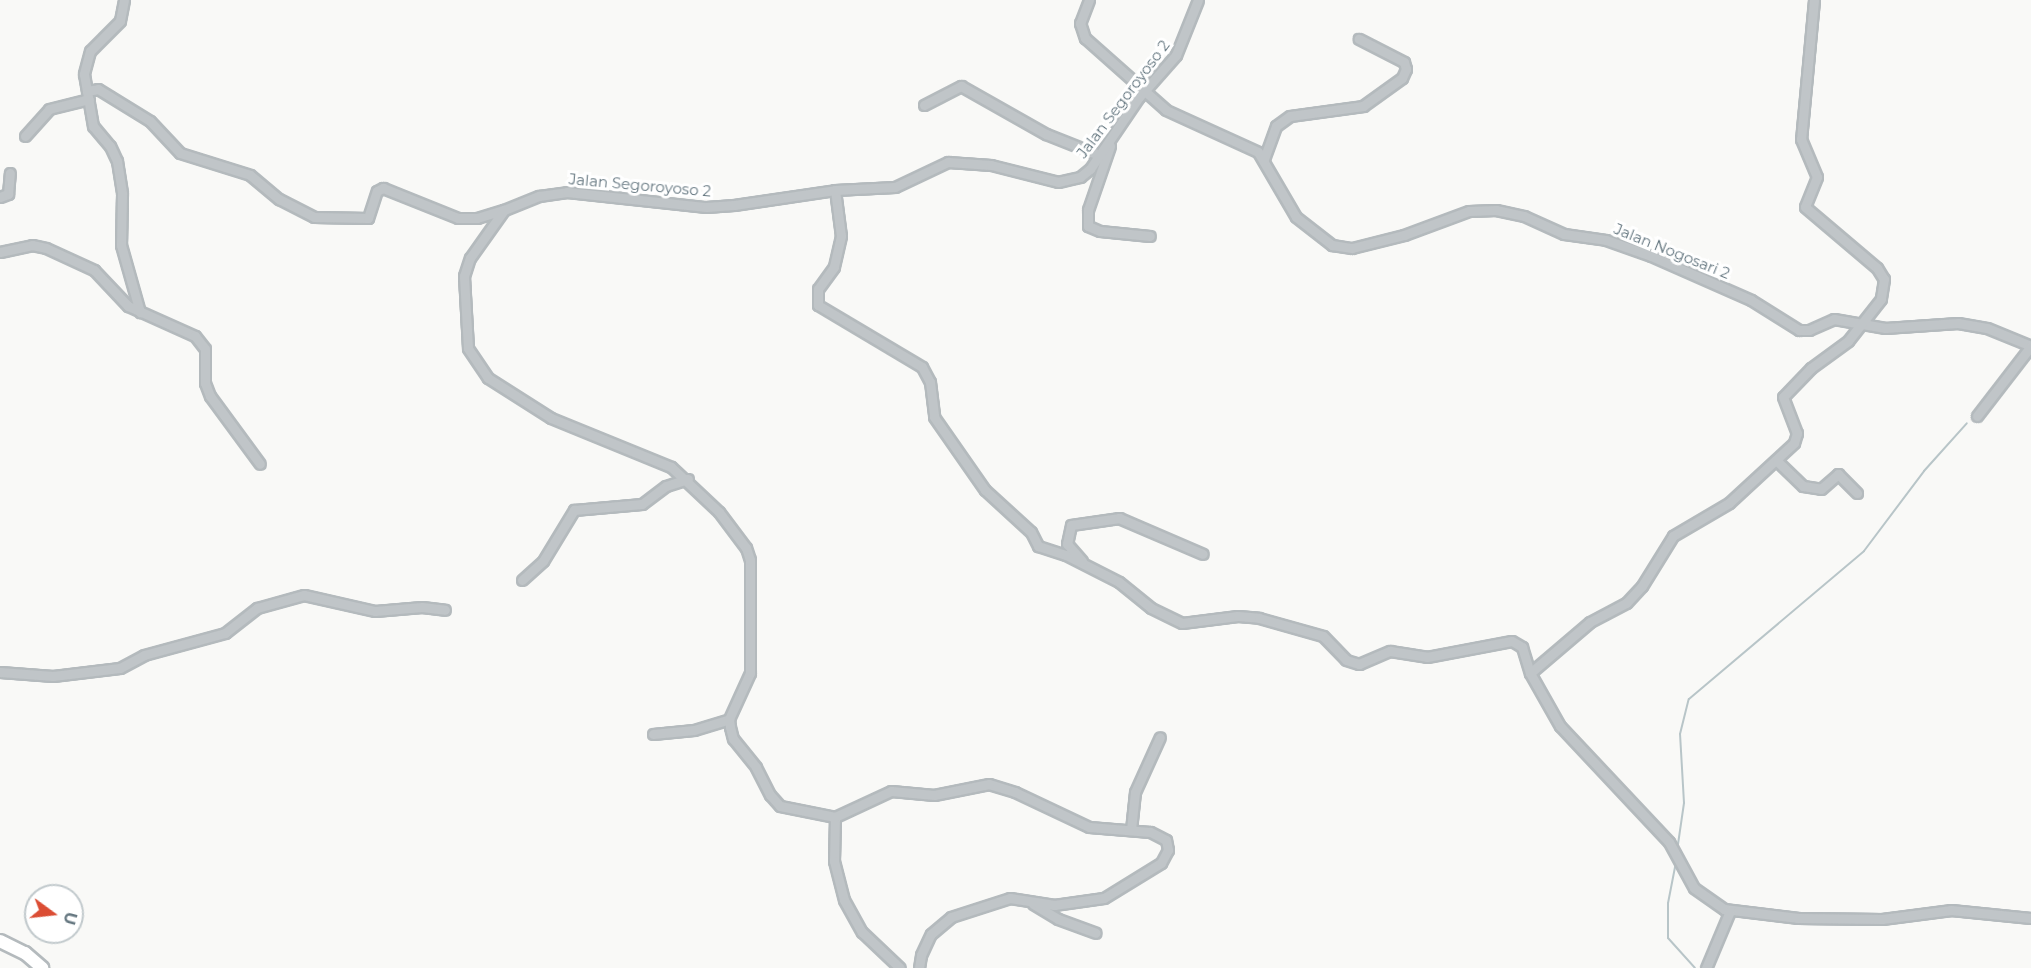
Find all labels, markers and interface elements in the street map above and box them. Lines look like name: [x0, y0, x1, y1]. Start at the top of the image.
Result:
street label: Jalan Segoroyoso 2: [1073, 37, 1173, 161]
street label: Jalan Segoroyoso 2: [568, 170, 712, 200]
street label: Jalan Nogosari 2: [1612, 220, 1732, 282]
north arrow: [24, 884, 84, 944]
text: U: [59, 910, 81, 927]

